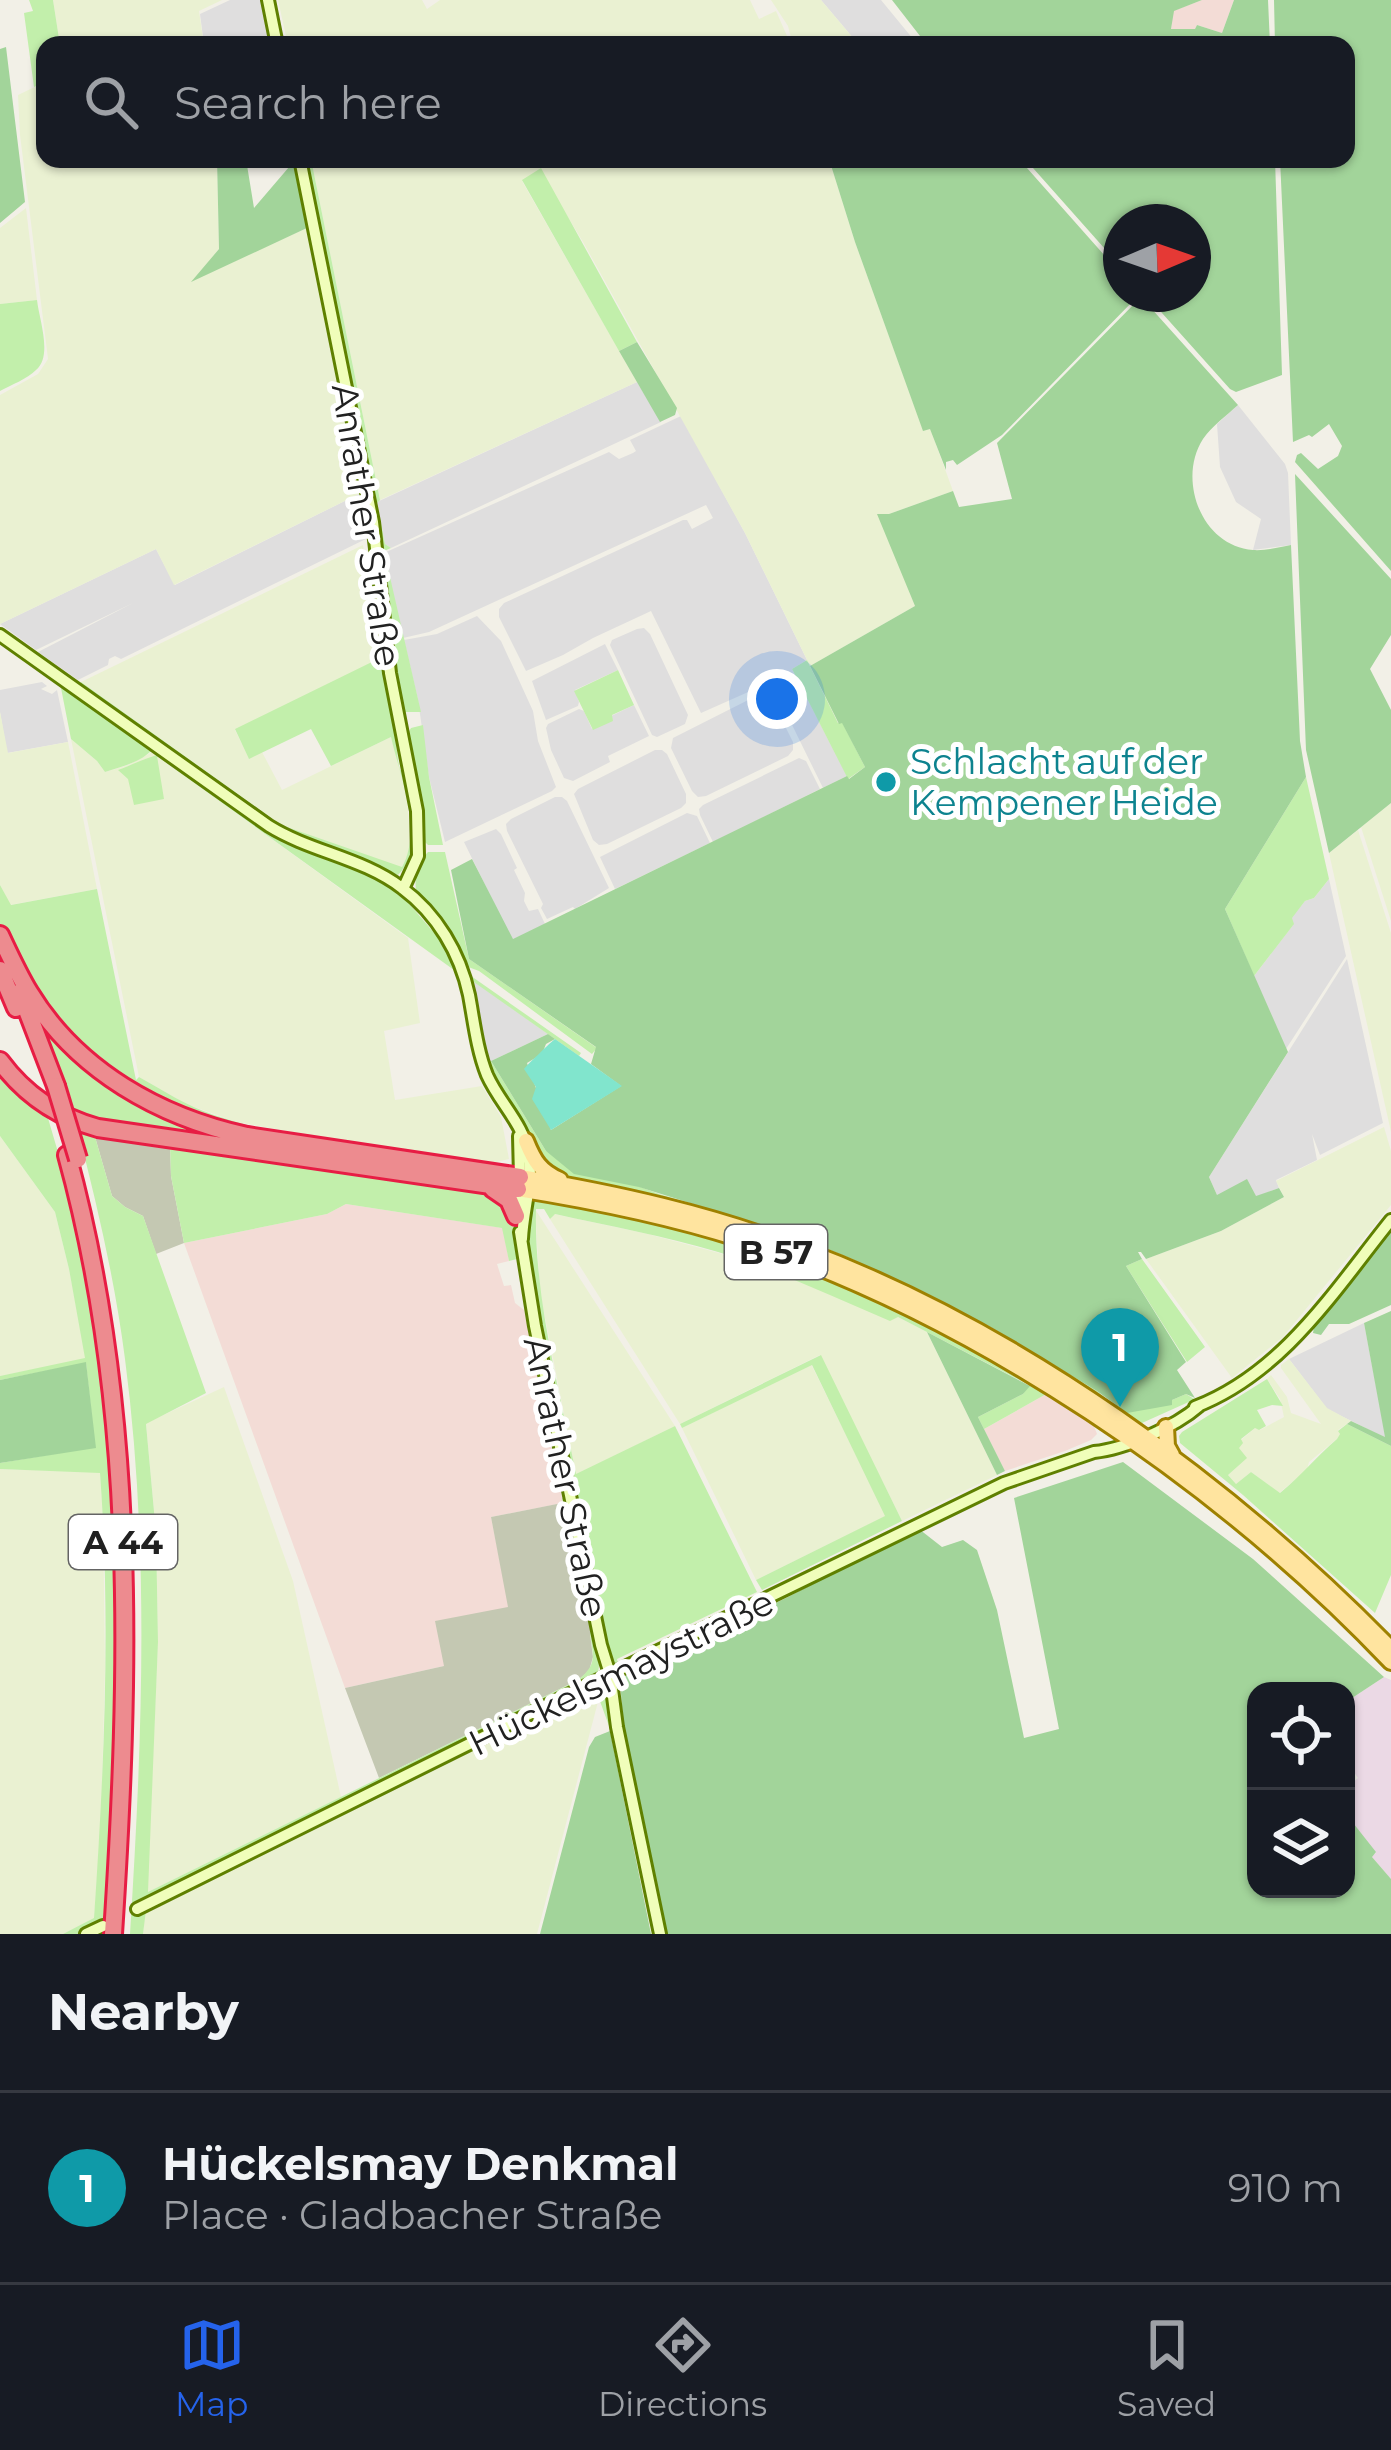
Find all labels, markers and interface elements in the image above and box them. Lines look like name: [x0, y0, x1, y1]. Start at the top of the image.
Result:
search box: [36, 36, 1355, 168]
icon: search: [78, 69, 144, 135]
text: Search here: [174, 75, 442, 130]
north arrow: [1103, 204, 1211, 312]
street label: Anrather Straße: [323, 380, 411, 670]
your location: [747, 669, 807, 729]
place label: Schlacht auf der Kempener Heide: [910, 739, 1218, 824]
marker: Schlacht auf der Kempener Heide: [873, 769, 899, 795]
road number: B 57: [725, 1225, 827, 1279]
pin: 1: [1081, 1308, 1159, 1407]
street label: Anrather Straße: [515, 1333, 617, 1621]
road number: A 44: [69, 1515, 177, 1569]
street label: Hückelsmaystraße: [462, 1579, 780, 1765]
map controls: [1247, 1682, 1355, 1898]
button: locate: [1247, 1682, 1355, 1790]
button: layers: [1247, 1790, 1355, 1898]
text: Nearby: [48, 1981, 239, 2043]
text: Hückelsmay Denkmal: [162, 2136, 679, 2191]
text: 1: [79, 2164, 95, 2212]
text: 910 m: [1228, 2164, 1343, 2212]
text: Place · Gladbacher Straße: [162, 2191, 662, 2239]
tab: Map: [175, 2312, 248, 2424]
tab: Directions: [598, 2312, 767, 2424]
tab: Saved: [1117, 2312, 1216, 2424]

